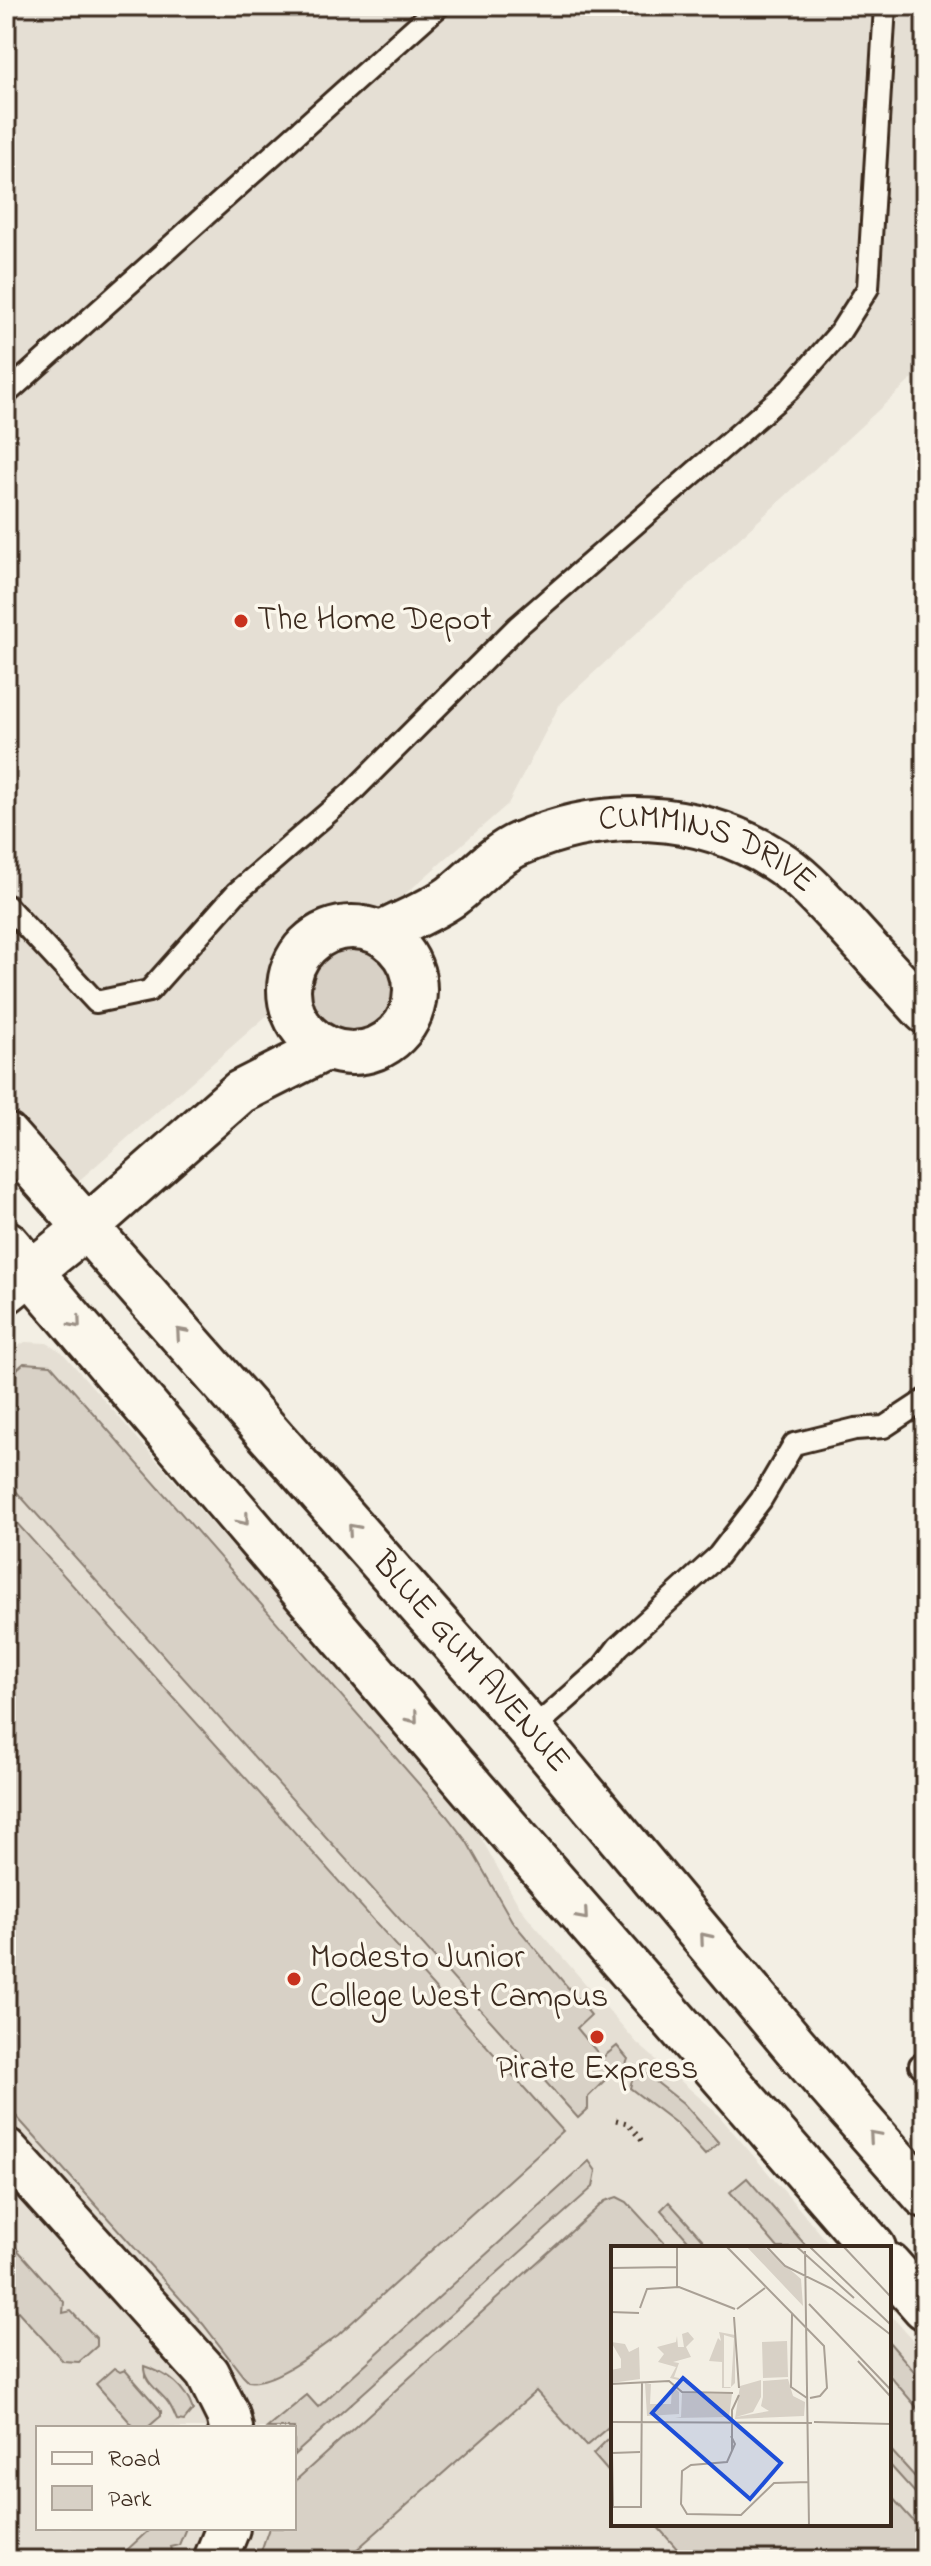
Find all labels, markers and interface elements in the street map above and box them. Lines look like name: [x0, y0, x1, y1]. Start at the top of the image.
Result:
place label: The Home Depot: [257, 596, 492, 646]
marker: The Home Depot: [232, 612, 250, 630]
street label: CUMMINS DRIVE: [596, 794, 827, 906]
one-way arrow: [66, 1313, 81, 1328]
one-way arrow: [176, 1328, 191, 1343]
one-way arrow: [234, 1511, 249, 1526]
one-way arrow: [348, 1523, 363, 1538]
street label: BLUE GUM AVENUE: [358, 1540, 582, 1784]
one-way arrow: [403, 1709, 418, 1724]
one-way arrow: [573, 1906, 588, 1921]
one-way arrow: [700, 1933, 715, 1947]
place label: Modesto Junior College West Campus: [310, 1934, 608, 2023]
marker: Modesto Junior College West Campus: [285, 1970, 303, 1988]
marker: Pirate Express: [588, 2028, 606, 2046]
place label: Pirate Express: [496, 2045, 698, 2095]
one-way arrow: [869, 2130, 884, 2145]
inset map: [611, 2246, 891, 2526]
legend: [36, 2426, 296, 2530]
text: Road: [108, 2443, 161, 2478]
text: Park: [108, 2483, 152, 2518]

